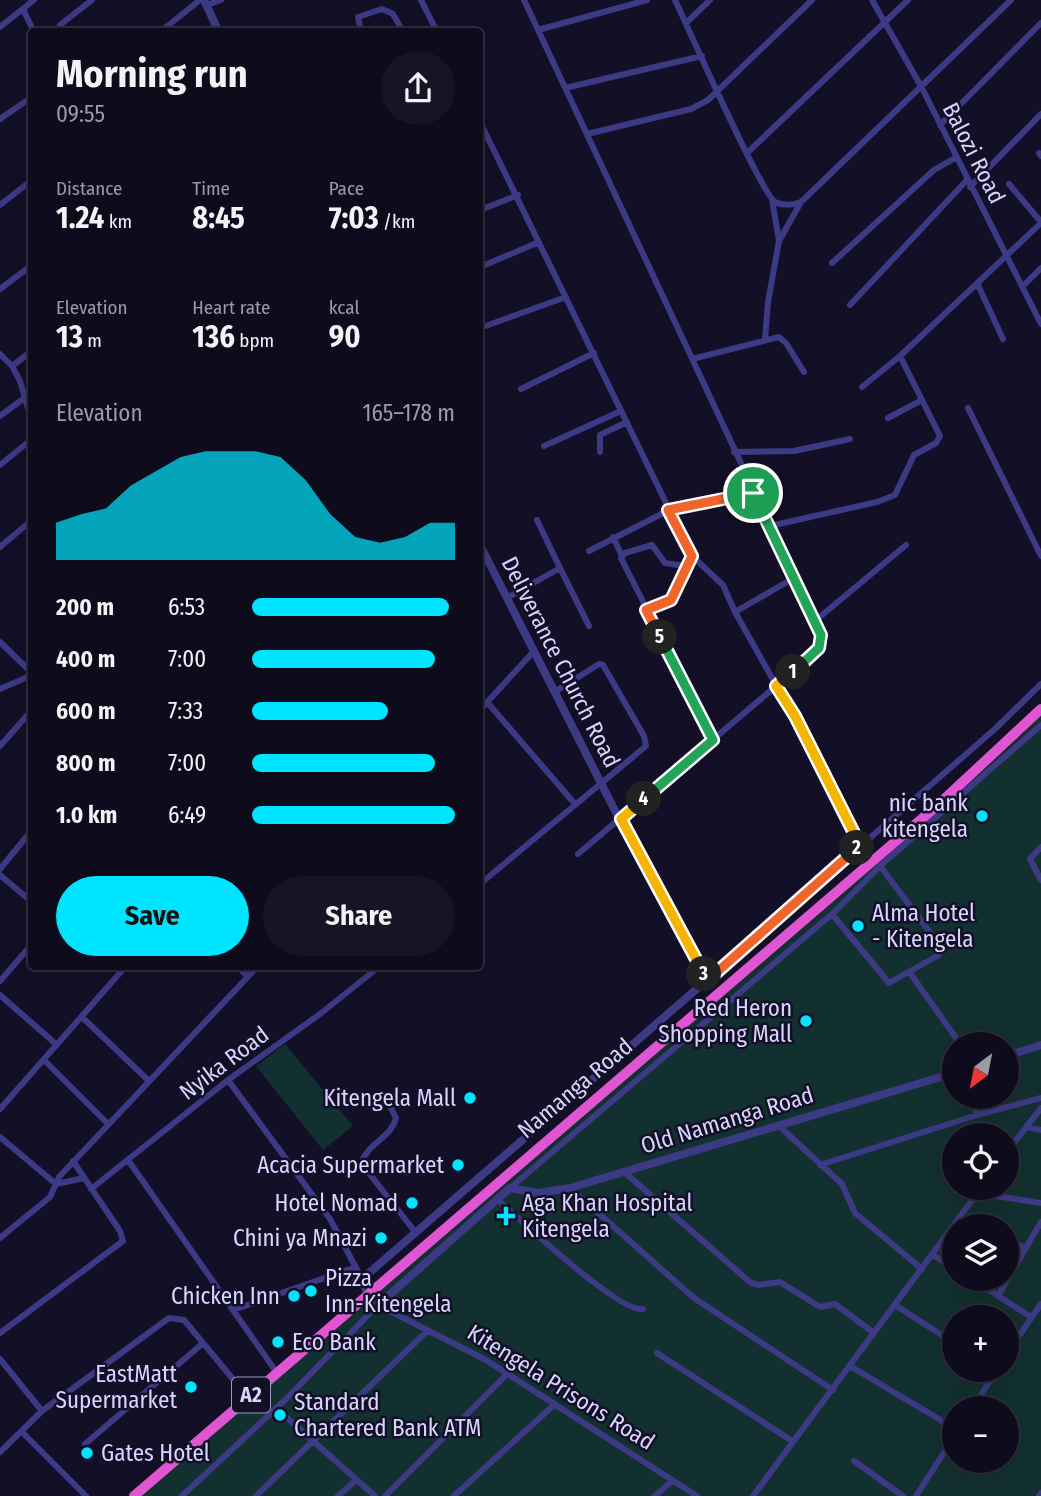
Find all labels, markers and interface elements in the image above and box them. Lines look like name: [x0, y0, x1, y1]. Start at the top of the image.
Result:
text: Morning run: [56, 51, 248, 97]
button: share: [381, 51, 455, 125]
street label: Balozi Road: [937, 98, 1011, 208]
text: 09:55: [56, 100, 105, 128]
text: Distance: [56, 177, 123, 200]
text: Time: [192, 177, 230, 200]
text: Pace: [329, 177, 364, 200]
text: 1.24: [56, 200, 104, 236]
text: 8:45: [192, 200, 245, 236]
text: 7:03: [329, 200, 379, 236]
text: km: [104, 210, 132, 233]
text: /km: [379, 210, 415, 233]
text: Elevation: [56, 296, 128, 319]
text: Heart rate: [192, 296, 270, 319]
text: kcal: [329, 296, 359, 319]
text: 13: [56, 319, 83, 355]
text: 136: [192, 319, 235, 355]
text: 90: [329, 319, 361, 355]
text: m: [83, 329, 102, 352]
text: bpm: [235, 329, 274, 352]
text: Elevation: [56, 399, 143, 427]
text: 165–178 m: [362, 399, 455, 427]
pin: [723, 463, 783, 523]
icon: arrive: [734, 474, 772, 512]
street label: Deliverance Church Road: [496, 552, 626, 772]
text: 200 m: [56, 593, 114, 621]
text: 6:53: [168, 593, 205, 621]
pin: 5: [642, 620, 678, 654]
text: 5: [655, 625, 664, 648]
text: 400 m: [56, 645, 115, 673]
text: 7:00: [168, 645, 206, 673]
pin: 1: [776, 654, 810, 690]
text: 1: [788, 660, 797, 683]
text: 600 m: [56, 697, 115, 725]
text: 7:33: [168, 697, 203, 725]
text: 800 m: [56, 749, 116, 777]
text: 7:00: [168, 749, 206, 777]
pin: 4: [626, 782, 662, 816]
text: 4: [639, 787, 648, 810]
place label: nic bank kitengela: [882, 789, 968, 843]
text: 1.0 km: [56, 801, 117, 829]
text: 6:49: [168, 801, 206, 829]
marker: nic bank kitengela: [974, 808, 990, 824]
pin: 2: [840, 830, 874, 866]
text: 2: [852, 836, 861, 859]
button: Save: [56, 876, 249, 956]
button: Share: [263, 876, 455, 956]
place label: Alma Hotel - Kitengela: [872, 899, 975, 953]
marker: Alma Hotel - Kitengela: [850, 918, 866, 934]
pin: 3: [686, 956, 722, 992]
text: 3: [699, 962, 708, 985]
place label: Red Heron Shopping Mall: [658, 994, 792, 1048]
marker: Red Heron Shopping Mall: [798, 1013, 814, 1029]
street label: Nyika Road: [174, 1020, 274, 1106]
street label: Namanga Road: [512, 1032, 638, 1144]
north arrow: [942, 1032, 1018, 1110]
map controls: [942, 1032, 1019, 1473]
street label: Old Namanga Road: [637, 1080, 817, 1160]
place label: Kitengela Mall: [323, 1084, 456, 1112]
marker: Kitengela Mall: [462, 1090, 478, 1106]
button: locate: [942, 1123, 1019, 1200]
place label: Acacia Supermarket: [257, 1151, 444, 1179]
marker: Acacia Supermarket: [450, 1157, 466, 1173]
place label: Hotel Nomad: [275, 1189, 398, 1217]
place label: Aga Khan Hospital Kitengela: [522, 1189, 693, 1243]
marker: Hotel Nomad: [404, 1195, 420, 1211]
marker: Aga Khan Hospital Kitengela: [496, 1206, 516, 1226]
button: layers: [942, 1214, 1019, 1291]
place label: Chini ya Mnazi: [233, 1224, 367, 1252]
marker: Chini ya Mnazi: [373, 1230, 389, 1246]
place label: Pizza Inn-Kitengela: [325, 1264, 451, 1318]
place label: Chicken Inn: [171, 1282, 280, 1310]
marker: Pizza Inn-Kitengela: [303, 1283, 319, 1299]
marker: Chicken Inn: [286, 1288, 302, 1304]
button: +: [942, 1305, 1019, 1382]
street label: Kitengela Prisons Road: [462, 1318, 660, 1456]
place label: Eco Bank: [292, 1328, 376, 1356]
marker: Eco Bank: [270, 1334, 286, 1350]
place label: EastMatt Supermarket: [56, 1360, 177, 1414]
road number: A2: [232, 1378, 270, 1412]
marker: EastMatt Supermarket: [183, 1379, 199, 1395]
place label: Standard Chartered Bank ATM: [294, 1388, 481, 1442]
button: −: [942, 1396, 1019, 1473]
marker: Standard Chartered Bank ATM: [272, 1407, 288, 1423]
place label: Gates Hotel: [101, 1439, 210, 1467]
marker: Gates Hotel: [79, 1445, 95, 1461]

